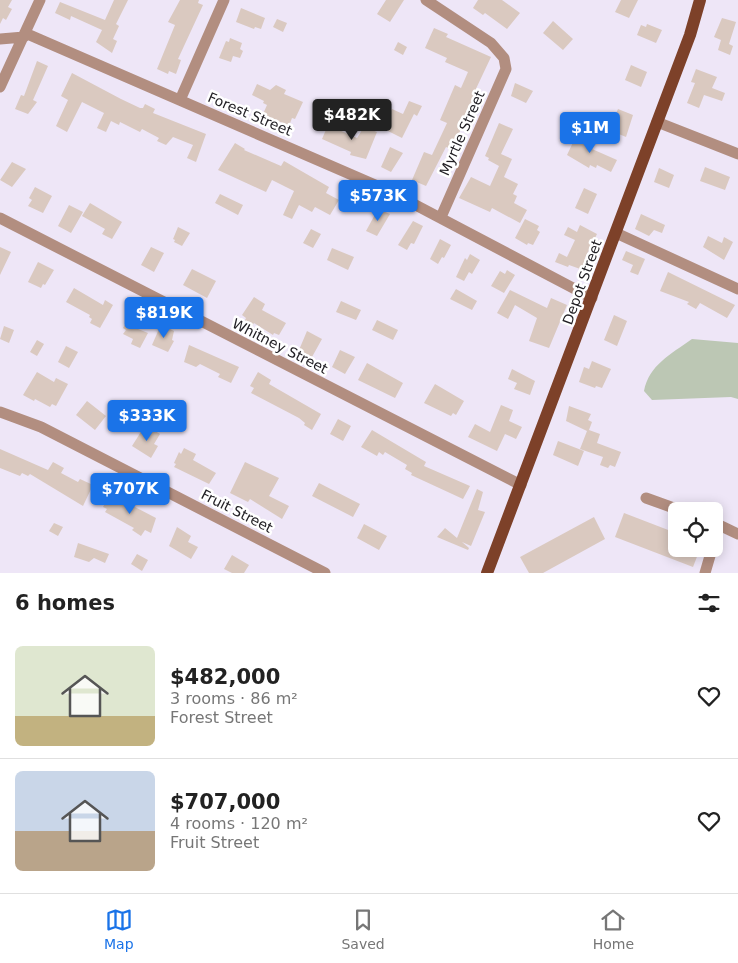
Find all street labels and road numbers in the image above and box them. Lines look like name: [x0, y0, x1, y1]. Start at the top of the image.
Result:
street label: Myrtle Street: [436, 88, 488, 178]
street label: Forest Street: [205, 89, 295, 139]
street label: Depot Street: [559, 237, 605, 327]
street label: Whitney Street: [230, 315, 331, 377]
street label: Fruit Street: [199, 486, 276, 536]

